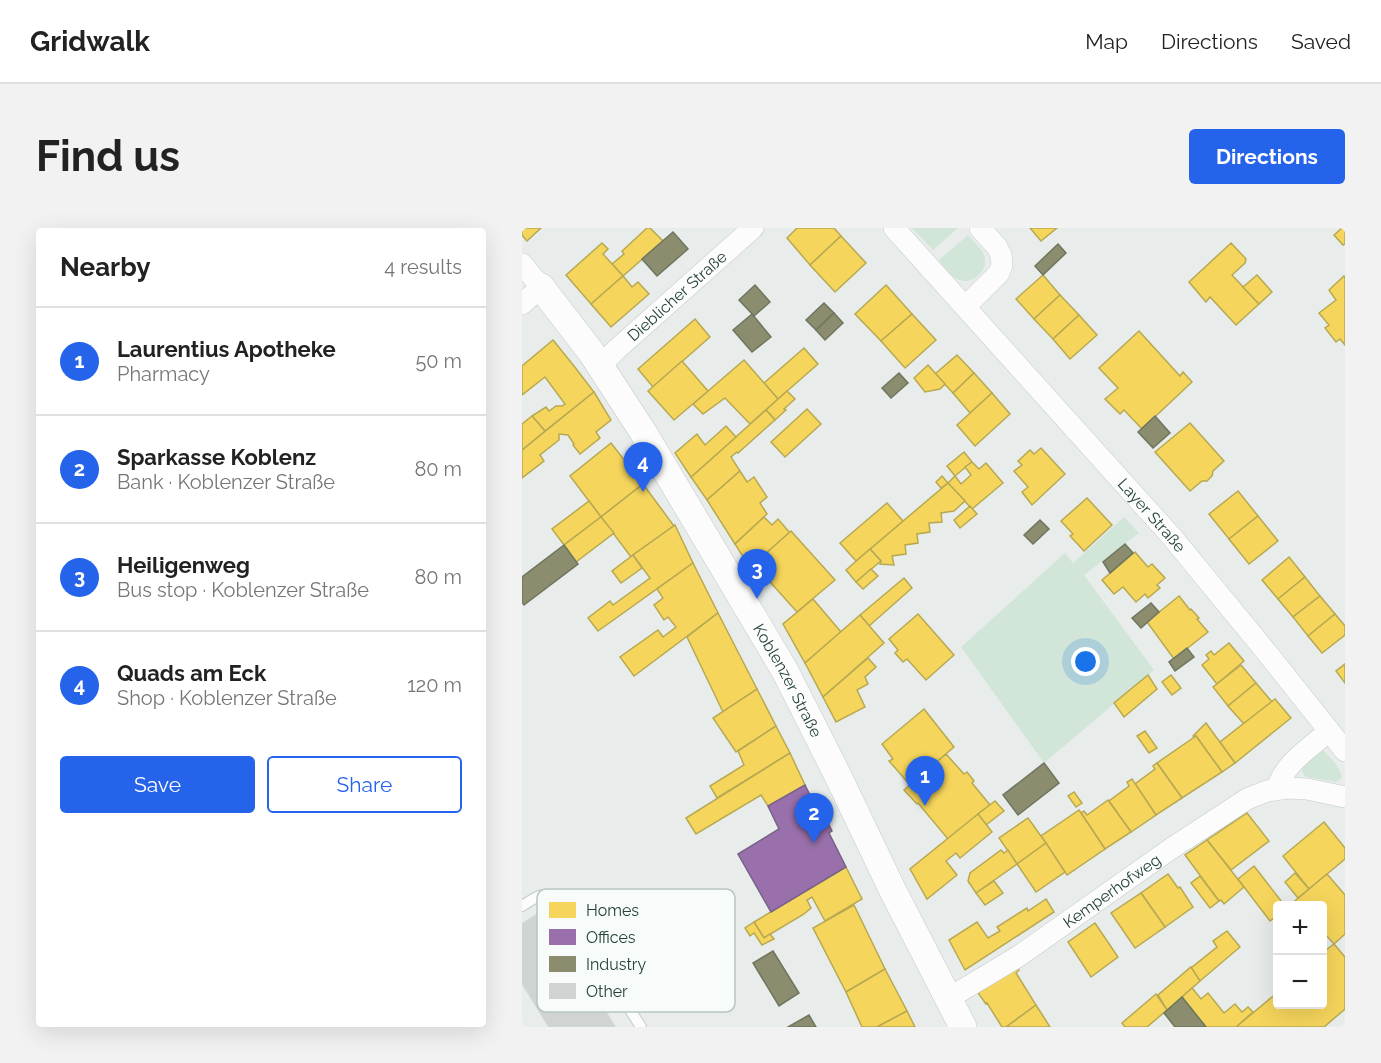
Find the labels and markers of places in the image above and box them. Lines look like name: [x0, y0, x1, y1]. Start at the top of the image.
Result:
pin: 4: [624, 442, 662, 492]
pin: 3: [738, 550, 776, 599]
pin: 1: [906, 756, 944, 806]
pin: 2: [794, 794, 834, 843]

